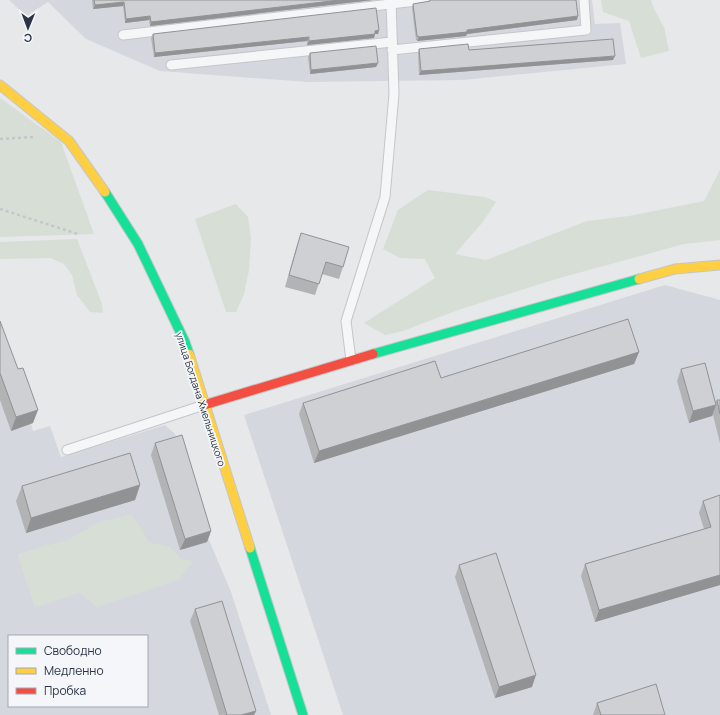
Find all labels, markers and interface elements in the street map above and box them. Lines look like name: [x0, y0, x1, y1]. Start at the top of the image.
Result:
north arrow: [8, 8, 48, 48]
text: С: [24, 31, 32, 46]
street label: улица Богдана Хмельницкого: [173, 330, 229, 468]
legend: [8, 635, 148, 707]
text: Свободно: [44, 642, 102, 659]
text: Медленно: [44, 662, 104, 679]
text: Пробка: [44, 682, 86, 699]

